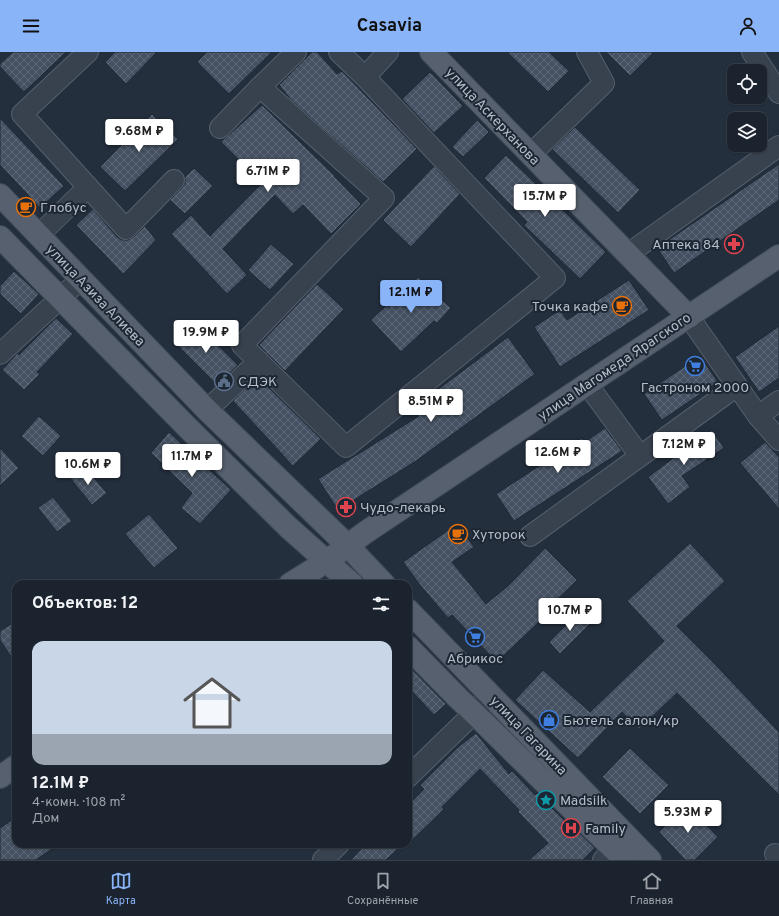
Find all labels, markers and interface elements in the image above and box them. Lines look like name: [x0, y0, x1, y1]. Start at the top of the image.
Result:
icon: menu: [20, 15, 42, 37]
text: Casavia: [357, 15, 422, 38]
icon: person: [737, 15, 759, 37]
map controls: [727, 64, 767, 152]
button: locate: [727, 64, 767, 104]
street label: улица Аскерханова: [441, 65, 543, 169]
button: layers: [727, 112, 767, 152]
pin: 9.68M ₽: [102, 119, 176, 153]
text: 9.68M ₽: [114, 124, 164, 140]
pin: 6.71M ₽: [231, 159, 305, 193]
text: 6.71M ₽: [246, 164, 290, 180]
pin: 15.7M ₽: [508, 184, 582, 218]
text: 15.7M ₽: [523, 189, 567, 205]
cafe icon: Глобус: [15, 196, 37, 218]
place label: Глобус: [40, 200, 87, 217]
pharmacy icon: Аптека 84: [723, 233, 745, 255]
place label: Аптека 84: [652, 237, 720, 254]
street label: улица Азиза Алиева: [42, 241, 148, 351]
pin: 12.1M ₽: [374, 280, 448, 314]
text: 12.1M ₽: [389, 285, 433, 301]
cafe icon: Точка кафе: [611, 295, 633, 317]
place label: Точка кафе: [532, 299, 608, 316]
street label: улица Магомеда Ярагского: [535, 309, 695, 425]
pin: 19.9M ₽: [169, 320, 243, 354]
text: 19.9M ₽: [183, 325, 229, 341]
supermarket icon: Гастроном 2000: [684, 355, 706, 377]
public building icon: СДЭК: [213, 370, 235, 392]
place label: СДЭК: [238, 374, 277, 391]
place label: Гастроном 2000: [641, 380, 749, 397]
pin: 8.51M ₽: [394, 389, 468, 423]
text: 8.51M ₽: [408, 394, 454, 410]
pin: 7.12M ₽: [647, 432, 721, 466]
text: 7.12M ₽: [662, 437, 706, 453]
pin: 12.6M ₽: [521, 440, 595, 474]
pin: 11.7M ₽: [155, 444, 229, 478]
text: 12.6M ₽: [535, 445, 581, 461]
text: 11.7M ₽: [171, 449, 213, 465]
pin: 10.6M ₽: [51, 452, 125, 486]
text: 10.6M ₽: [64, 457, 112, 473]
pharmacy icon: Чудо-лекарь: [335, 496, 357, 518]
place label: Чудо-лекарь: [360, 500, 446, 517]
cafe icon: Хуторок: [447, 523, 469, 545]
place label: Хуторок: [472, 527, 526, 544]
text: Объектов: 12: [32, 593, 138, 615]
icon: filters: [370, 593, 392, 615]
pin: 10.7M ₽: [533, 598, 607, 632]
text: 10.7M ₽: [547, 603, 593, 619]
supermarket icon: Абрикос: [464, 626, 486, 648]
place label: Абрикос: [447, 651, 503, 668]
icon: home: [176, 667, 248, 739]
street label: улица Гагарина: [486, 693, 570, 779]
shop icon: Бютель салон/кр: [538, 709, 560, 731]
place label: Бютель салон/кр: [563, 713, 679, 730]
text: 12.1M ₽: [32, 773, 89, 795]
place icon: Madsilk: [535, 789, 557, 811]
place label: Madsilk: [560, 793, 608, 810]
text: 4-комн. · 108 m²: [32, 795, 125, 811]
pin: 5.93M ₽: [651, 800, 725, 834]
text: 5.93M ₽: [663, 805, 713, 821]
text: Дом: [32, 811, 59, 827]
hospital icon: Family: [560, 817, 582, 839]
place label: Family: [585, 821, 626, 838]
tab: Карта: [106, 870, 136, 908]
tab: Сохранённые: [347, 870, 418, 908]
tab: Главная: [630, 870, 673, 908]

